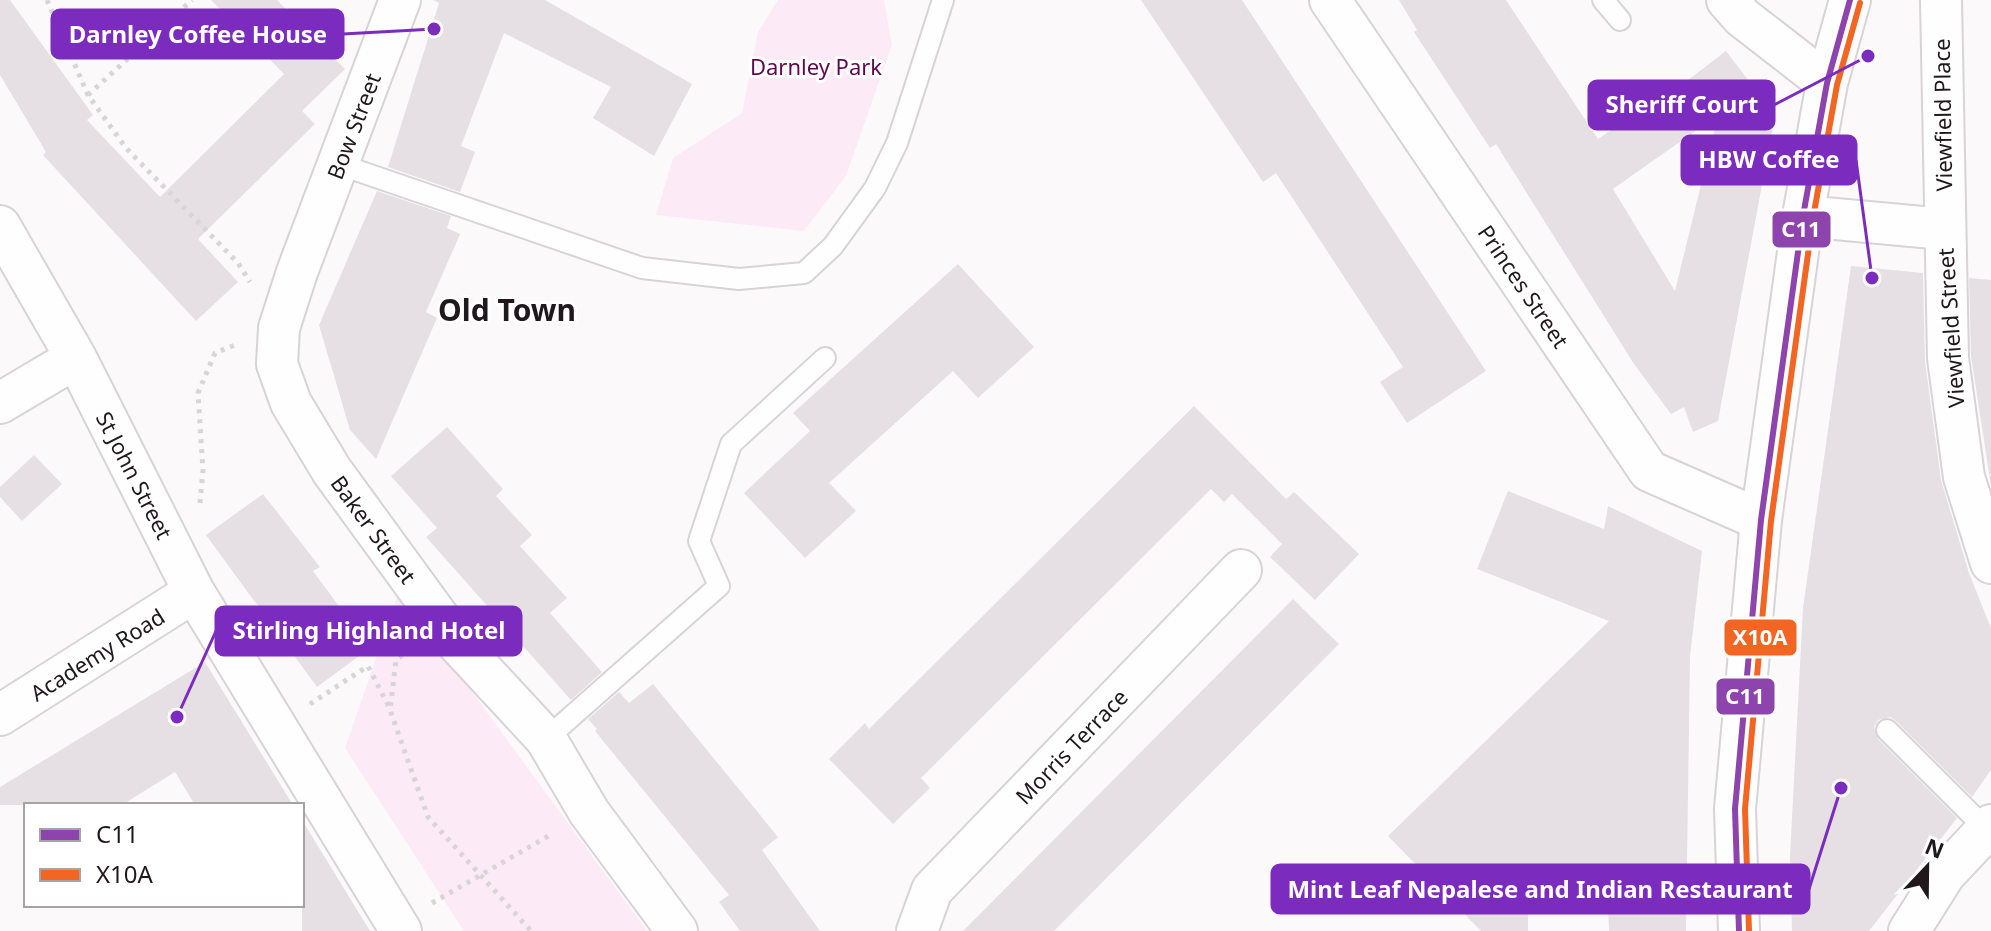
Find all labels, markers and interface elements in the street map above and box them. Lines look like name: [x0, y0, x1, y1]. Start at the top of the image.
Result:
callout: Darnley Coffee House: [52, 10, 343, 58]
text: Darnley Coffee House: [69, 17, 327, 50]
street label: Viewfield Place: [1926, 38, 1958, 192]
park label: Darnley Park: [750, 51, 882, 81]
street label: Bow Street: [319, 68, 387, 183]
callout: Sheriff Court: [1589, 81, 1774, 129]
text: Sheriff Court: [1606, 87, 1758, 120]
callout: HBW Coffee: [1682, 136, 1856, 184]
text: HBW Coffee: [1698, 142, 1840, 175]
line badge: C11: [1771, 210, 1832, 249]
text: C11: [1781, 213, 1821, 243]
street label: Princes Street: [1472, 219, 1576, 353]
street label: Viewfield Street: [1929, 247, 1971, 409]
district label: Old Town: [438, 289, 576, 330]
street label: St John Street: [90, 406, 180, 544]
street label: Baker Street: [325, 469, 424, 589]
street label: Academy Road: [24, 601, 170, 707]
callout: Stirling Highland Hotel: [216, 607, 521, 655]
text: Stirling Highland Hotel: [233, 613, 505, 646]
line badge: X10A: [1723, 618, 1798, 657]
text: X10A: [1732, 621, 1788, 651]
line badge: C11: [1715, 677, 1776, 716]
text: C11: [1725, 680, 1765, 710]
street label: Morris Terrace: [1008, 682, 1134, 810]
legend: [24, 803, 304, 907]
text: C11: [96, 817, 139, 850]
north arrow: [1887, 827, 1967, 907]
text: N: [1921, 830, 1949, 865]
text: X10A: [96, 857, 154, 890]
callout: Mint Leaf Nepalese and Indian Restaurant: [1272, 865, 1809, 913]
text: Mint Leaf Nepalese and Indian Restaurant: [1287, 872, 1793, 905]

